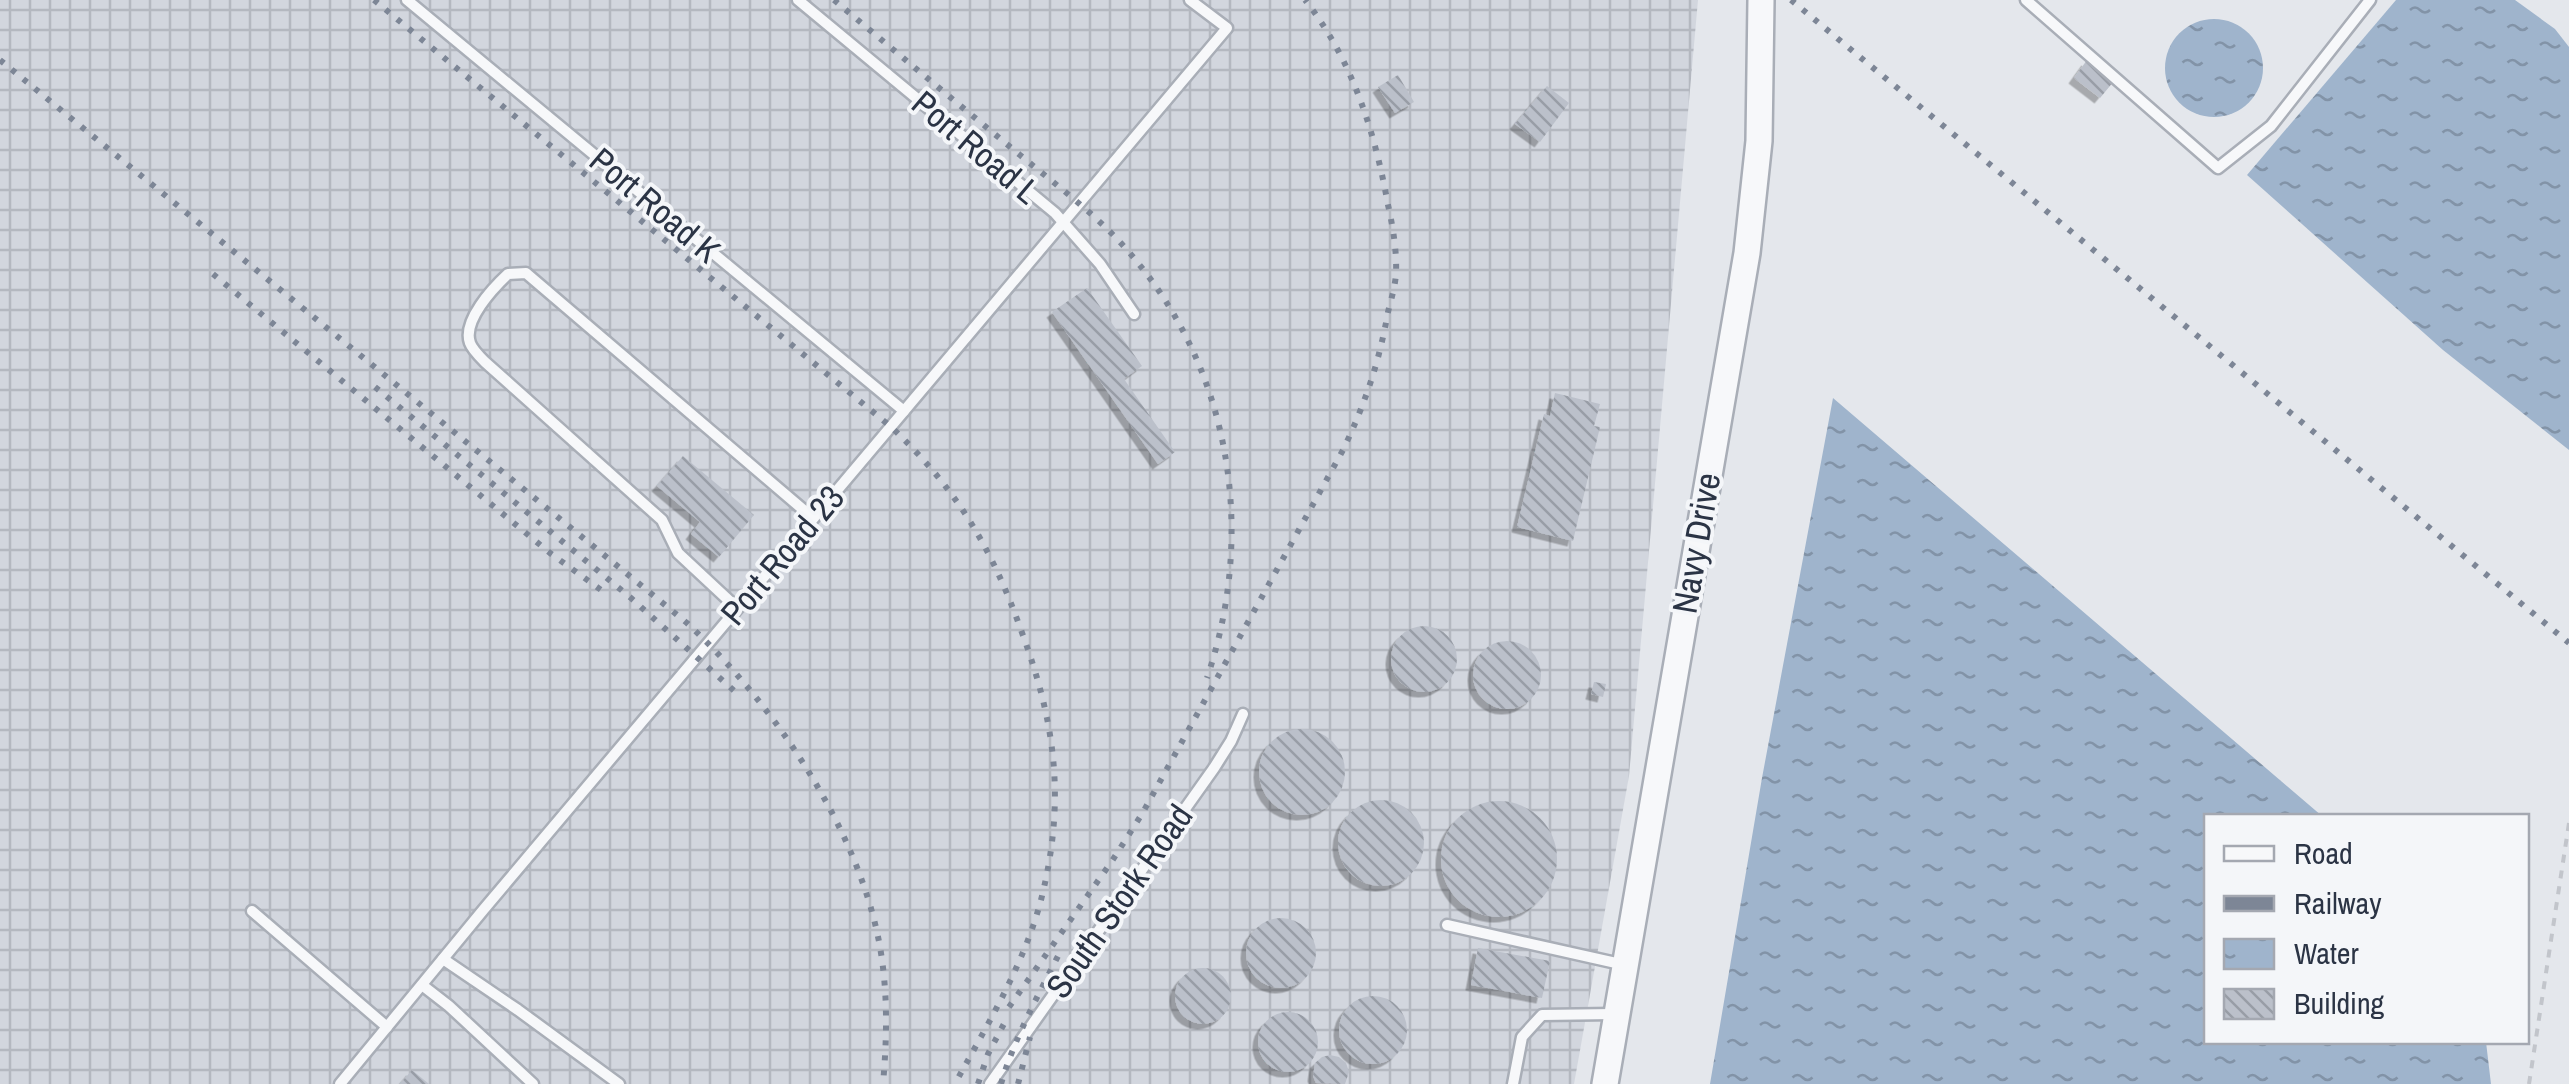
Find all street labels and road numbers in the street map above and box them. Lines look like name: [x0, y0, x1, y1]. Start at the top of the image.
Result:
street label: Port Road L: [902, 80, 1050, 214]
street label: Port Road K: [580, 137, 730, 273]
street label: Navy Drive: [1661, 469, 1731, 617]
street label: Port Road 23: [710, 475, 854, 635]
street label: South Stork Road: [1035, 795, 1203, 1007]

